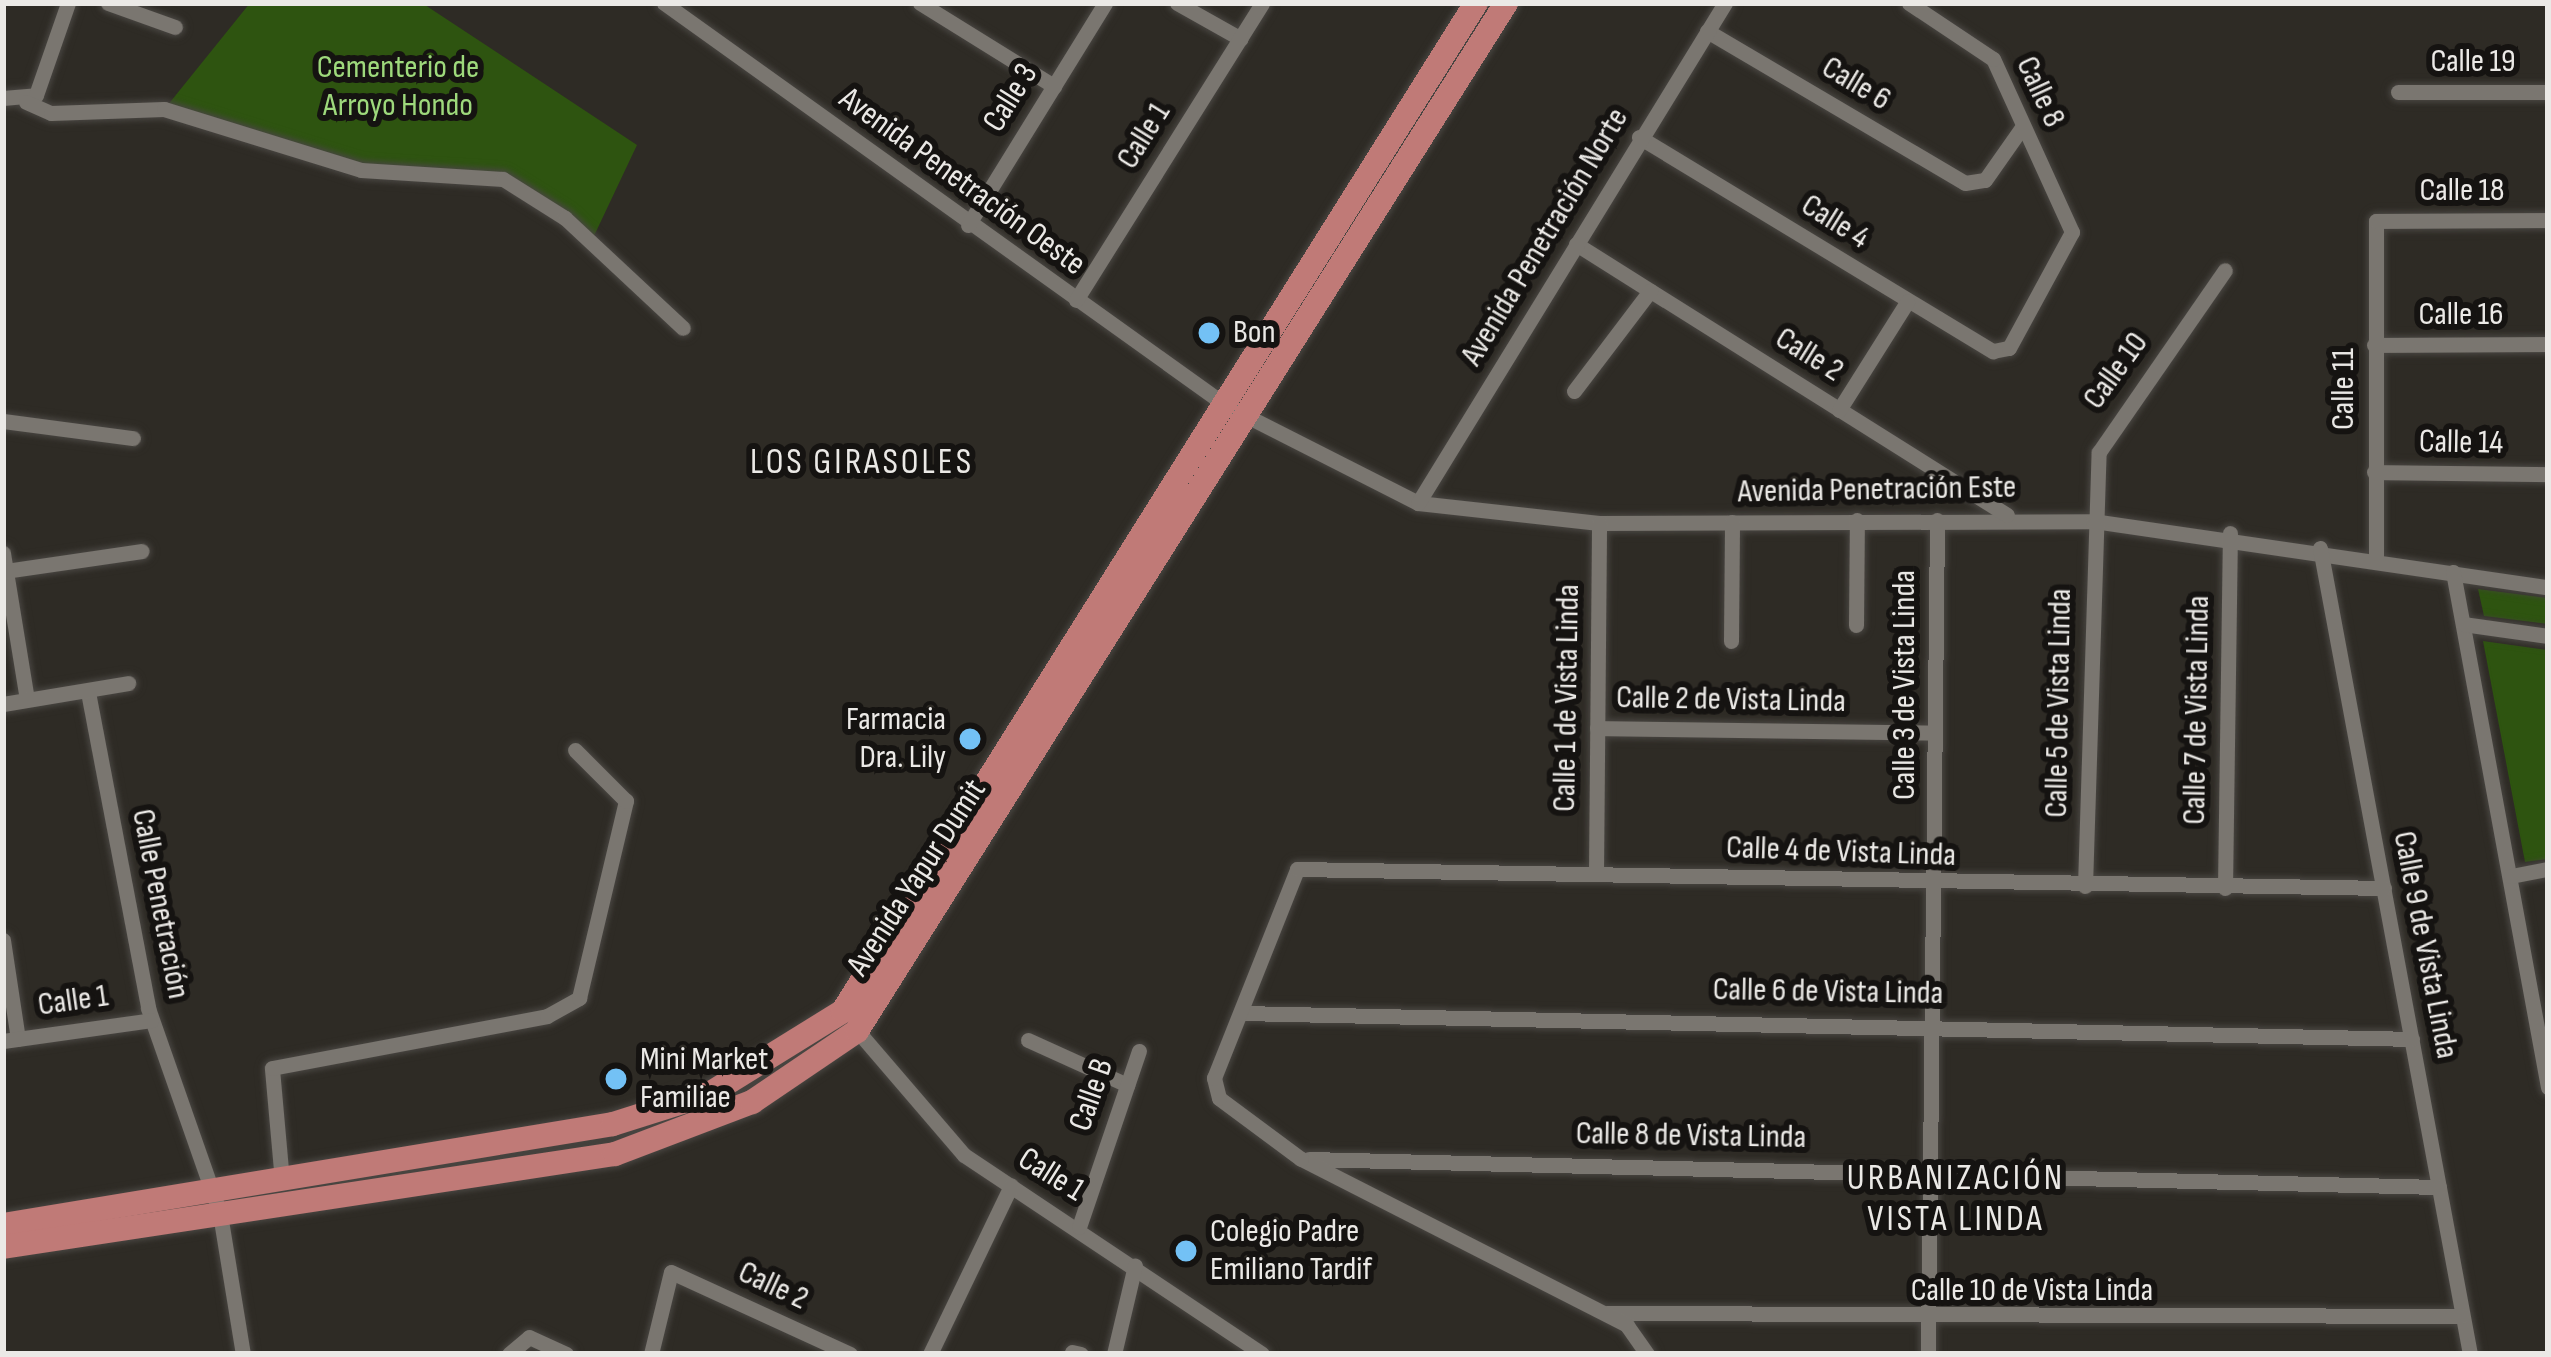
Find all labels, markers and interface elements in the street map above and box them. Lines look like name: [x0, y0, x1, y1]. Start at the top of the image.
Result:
street label: Calle 19: [2430, 42, 2516, 82]
park label: Cementerio de Arroyo Hondo: [317, 48, 479, 126]
street label: Calle 6: [1814, 48, 1898, 120]
street label: Calle 8: [2007, 50, 2073, 134]
street label: Calle 3: [975, 57, 1047, 139]
street label: Avenida Penetración Oeste: [831, 79, 1093, 285]
street label: Calle 1: [1109, 96, 1179, 176]
street label: Avenida Penetración Norte: [1452, 101, 1638, 373]
street label: Calle 18: [2420, 171, 2504, 211]
street label: Calle 4: [1794, 186, 1876, 258]
street label: Calle 16: [2419, 295, 2503, 335]
place label: Bon: [1233, 313, 1276, 353]
street label: Calle 2: [1768, 319, 1850, 391]
marker: Bon: [1196, 320, 1222, 346]
street label: Calle 10: [2075, 325, 2157, 417]
street label: Calle 11: [2324, 348, 2364, 430]
street label: Calle 14: [2419, 422, 2503, 464]
district label: LOS GIRASOLES: [750, 441, 974, 485]
street label: Avenida Penetración Este: [1737, 468, 2017, 512]
street label: Calle 3 de Vista Linda: [1885, 570, 1925, 800]
street label: Calle 1 de Vista Linda: [1545, 584, 1589, 812]
street label: Calle 5 de Vista Linda: [2037, 588, 2081, 818]
street label: Calle 7 de Vista Linda: [2175, 595, 2219, 825]
street label: Calle 2 de Vista Linda: [1616, 678, 1846, 722]
place label: Farmacia Dra. Lily: [846, 700, 946, 778]
marker: Farmacia Dra. Lily: [957, 726, 983, 752]
street label: Avenida Yapur Dumit: [839, 772, 995, 984]
street label: Calle Penetración: [122, 806, 198, 1002]
street label: Calle 4 de Vista Linda: [1725, 828, 1957, 876]
street label: Calle 9 de Vista Linda: [2384, 828, 2466, 1062]
street label: Calle 6 de Vista Linda: [1712, 970, 1944, 1014]
street label: Calle 1: [35, 976, 111, 1026]
place label: Mini Market Familiae: [640, 1040, 768, 1118]
street label: Calle B: [1061, 1054, 1123, 1136]
marker: Mini Market Familiae: [603, 1066, 629, 1092]
street label: Calle 8 de Vista Linda: [1575, 1114, 1807, 1158]
street label: Calle 1: [1011, 1140, 1091, 1210]
district label: URBANIZACIÓN VISTA LINDA: [1847, 1156, 2065, 1241]
place label: Colegio Padre Emiliano Tardif: [1210, 1212, 1372, 1290]
marker: Colegio Padre Emiliano Tardif: [1173, 1238, 1199, 1264]
street label: Calle 2: [732, 1253, 814, 1319]
street label: Calle 10 de Vista Linda: [1911, 1271, 2153, 1311]

